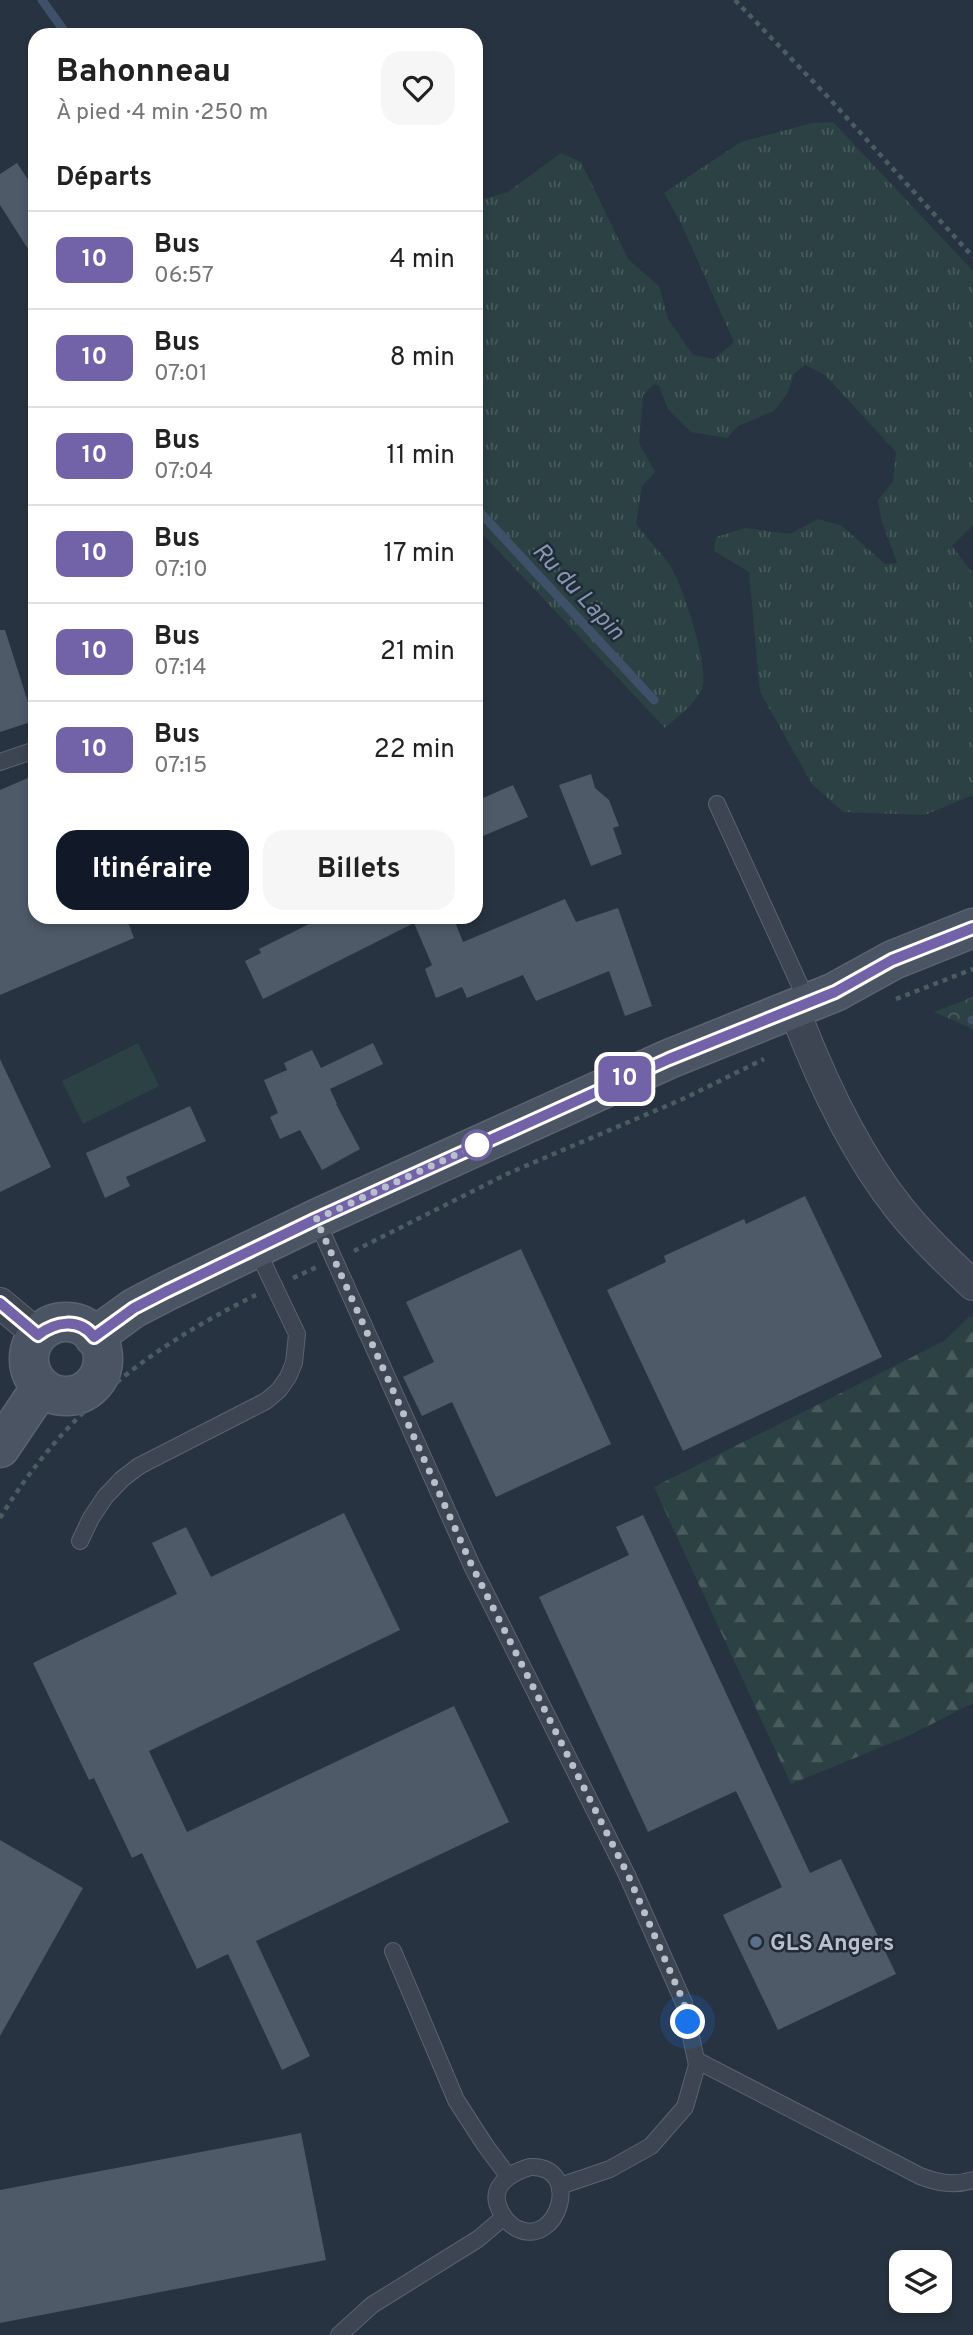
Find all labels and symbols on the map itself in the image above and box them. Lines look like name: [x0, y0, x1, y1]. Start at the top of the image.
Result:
water label: Ru du Lapin: [525, 537, 630, 647]
line badge: 10: [594, 1056, 656, 1102]
unlabelled marker: [462, 1130, 492, 1160]
place label: GLS Angers: [770, 1930, 894, 1959]
marker: GLS Angers: [748, 1934, 764, 1950]
your location: [670, 2004, 705, 2039]

